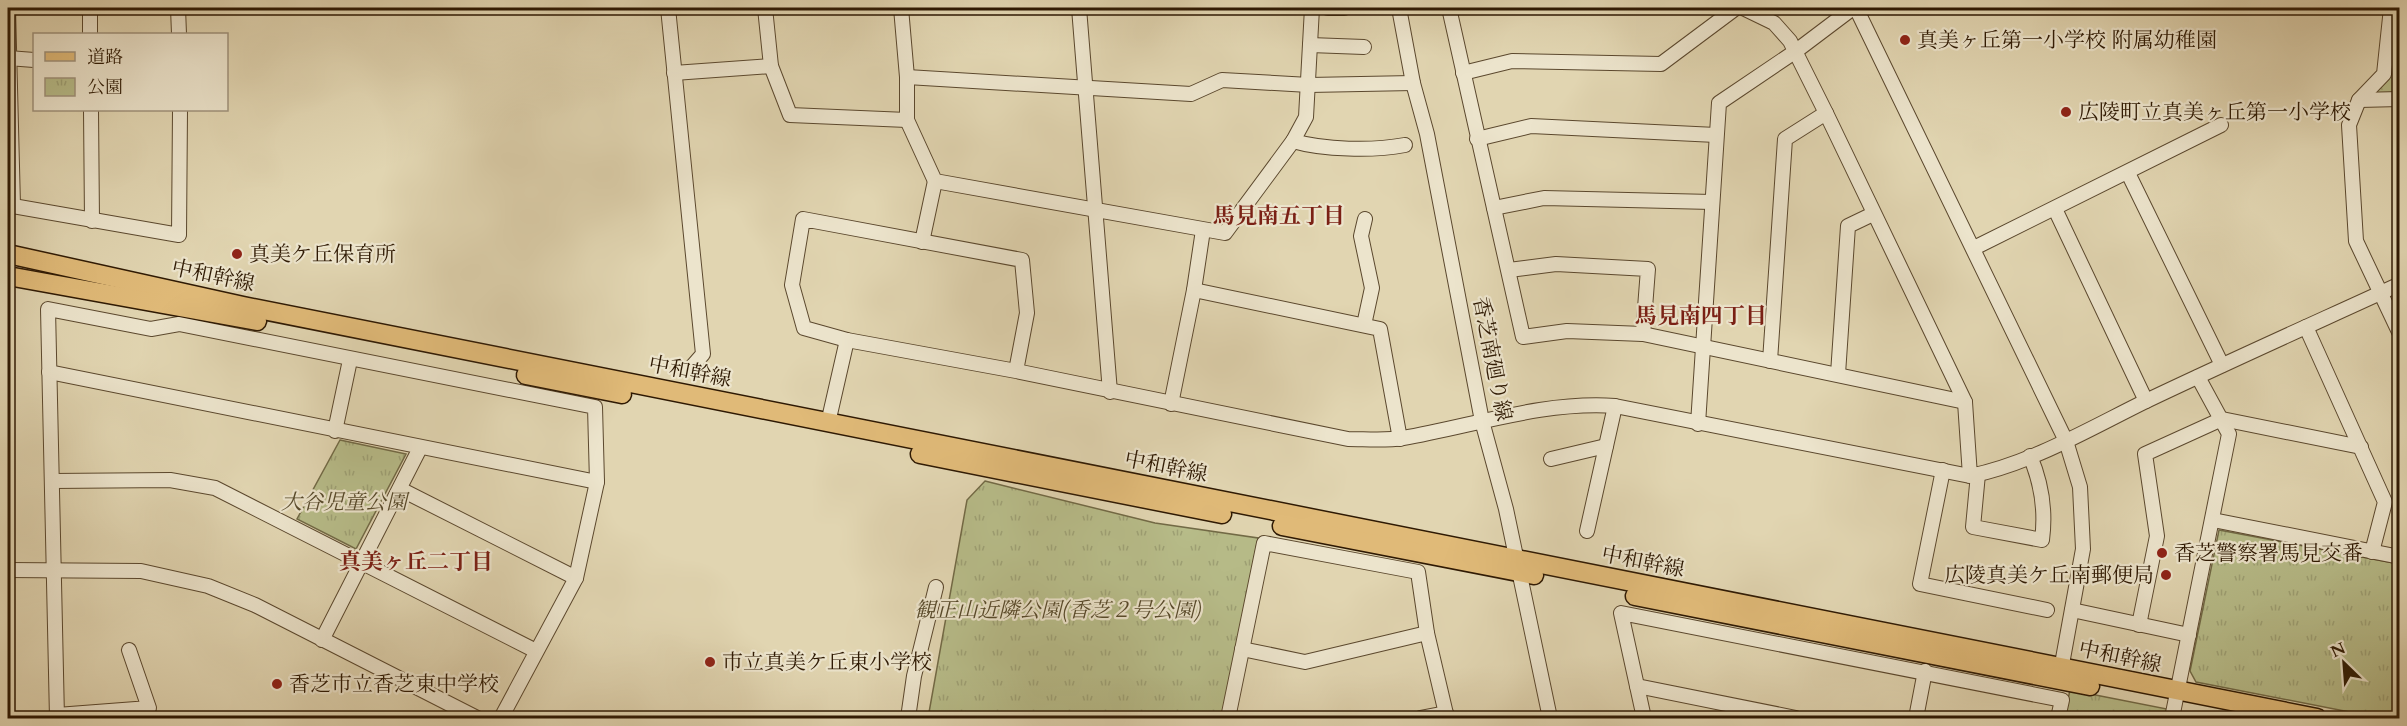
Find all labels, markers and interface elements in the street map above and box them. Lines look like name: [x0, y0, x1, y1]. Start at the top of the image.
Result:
place label: 真美ヶ丘第一小学校 附属幼稚園: [1917, 26, 2217, 55]
legend: [33, 33, 228, 111]
marker: 真美ヶ丘第一小学校 附属幼稚園: [1898, 33, 1912, 47]
text: 道路: [87, 45, 123, 70]
text: 公園: [87, 75, 123, 100]
place label: 広陵町立真美ヶ丘第一小学校: [2078, 98, 2351, 127]
marker: 広陵町立真美ヶ丘第一小学校: [2059, 105, 2073, 119]
district label: 馬見南五丁目: [1213, 201, 1345, 231]
place label: 真美ケ丘保育所: [249, 240, 396, 269]
marker: 真美ケ丘保育所: [230, 247, 244, 261]
street label: 中和幹線: [169, 253, 257, 299]
street label: 香芝南廻り線: [1466, 294, 1518, 424]
district label: 馬見南四丁目: [1635, 301, 1767, 331]
street label: 中和幹線: [646, 350, 734, 394]
street label: 中和幹線: [1122, 445, 1210, 489]
park label: 大谷児童公園: [281, 488, 410, 517]
place label: 香芝警察署馬見交番: [2174, 539, 2363, 568]
street label: 中和幹線: [1599, 540, 1687, 584]
marker: 香芝警察署馬見交番: [2155, 546, 2169, 560]
district label: 真美ヶ丘二丁目: [339, 547, 493, 577]
place label: 広陵真美ケ丘南郵便局: [1944, 561, 2154, 590]
marker: 広陵真美ケ丘南郵便局: [2159, 568, 2173, 582]
park label: 観正山近隣公園(香芝２号公園): [915, 596, 1202, 625]
north arrow: [2314, 633, 2374, 693]
street label: 中和幹線: [2076, 634, 2164, 680]
text: N: [2327, 637, 2349, 663]
place label: 市立真美ケ丘東小学校: [722, 648, 932, 677]
marker: 市立真美ケ丘東小学校: [703, 655, 717, 669]
place label: 香芝市立香芝東中学校: [289, 670, 499, 699]
marker: 香芝市立香芝東中学校: [270, 677, 284, 691]

